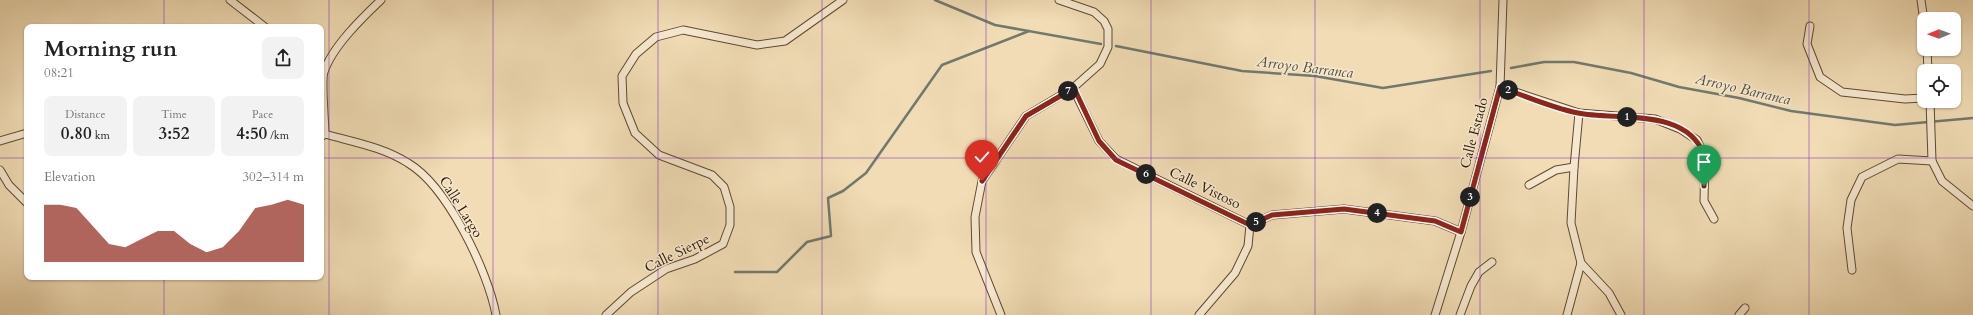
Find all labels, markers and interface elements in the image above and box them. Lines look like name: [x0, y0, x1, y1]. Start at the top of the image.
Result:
north arrow: [1917, 12, 1961, 56]
map controls: [1917, 12, 1961, 108]
text: Morning run: [44, 34, 177, 64]
button: share: [262, 37, 304, 79]
water label: Arroyo Barranca: [1255, 51, 1355, 83]
text: 08:21: [44, 64, 74, 82]
button: locate: [1917, 64, 1961, 108]
water label: Arroyo Barranca: [1692, 68, 1793, 110]
pin: 2: [1498, 80, 1518, 100]
pin: 7: [1058, 81, 1078, 101]
text: 2: [1505, 82, 1511, 97]
text: 7: [1065, 83, 1071, 98]
street label: Calle Estado: [1455, 95, 1493, 171]
text: Distance: [65, 107, 105, 122]
text: Time: [161, 107, 187, 122]
text: Pace: [252, 107, 273, 122]
pin: 1: [1617, 107, 1637, 127]
text: 1: [1624, 109, 1630, 124]
text: 0.80: [61, 122, 92, 145]
text: 3:52: [158, 122, 190, 145]
text: 4:50: [236, 122, 267, 145]
text: km: [92, 128, 110, 143]
text: /km: [267, 128, 289, 143]
pin: [965, 140, 999, 181]
pin: [1687, 145, 1721, 186]
icon: check: [971, 146, 993, 168]
icon: arrive: [1693, 151, 1715, 173]
street label: Calle Vistoso: [1166, 163, 1244, 214]
pin: 6: [1136, 164, 1156, 184]
text: 6: [1143, 166, 1149, 181]
text: Elevation: [44, 168, 96, 186]
text: 302–314 m: [242, 168, 304, 186]
street label: Calle Largo: [435, 173, 488, 242]
pin: 3: [1460, 187, 1480, 207]
text: 3: [1467, 189, 1473, 204]
pin: 4: [1367, 203, 1387, 223]
text: 4: [1374, 205, 1380, 220]
pin: 5: [1246, 212, 1266, 232]
text: 5: [1253, 214, 1259, 229]
street label: Calle Sierpe: [641, 229, 713, 277]

